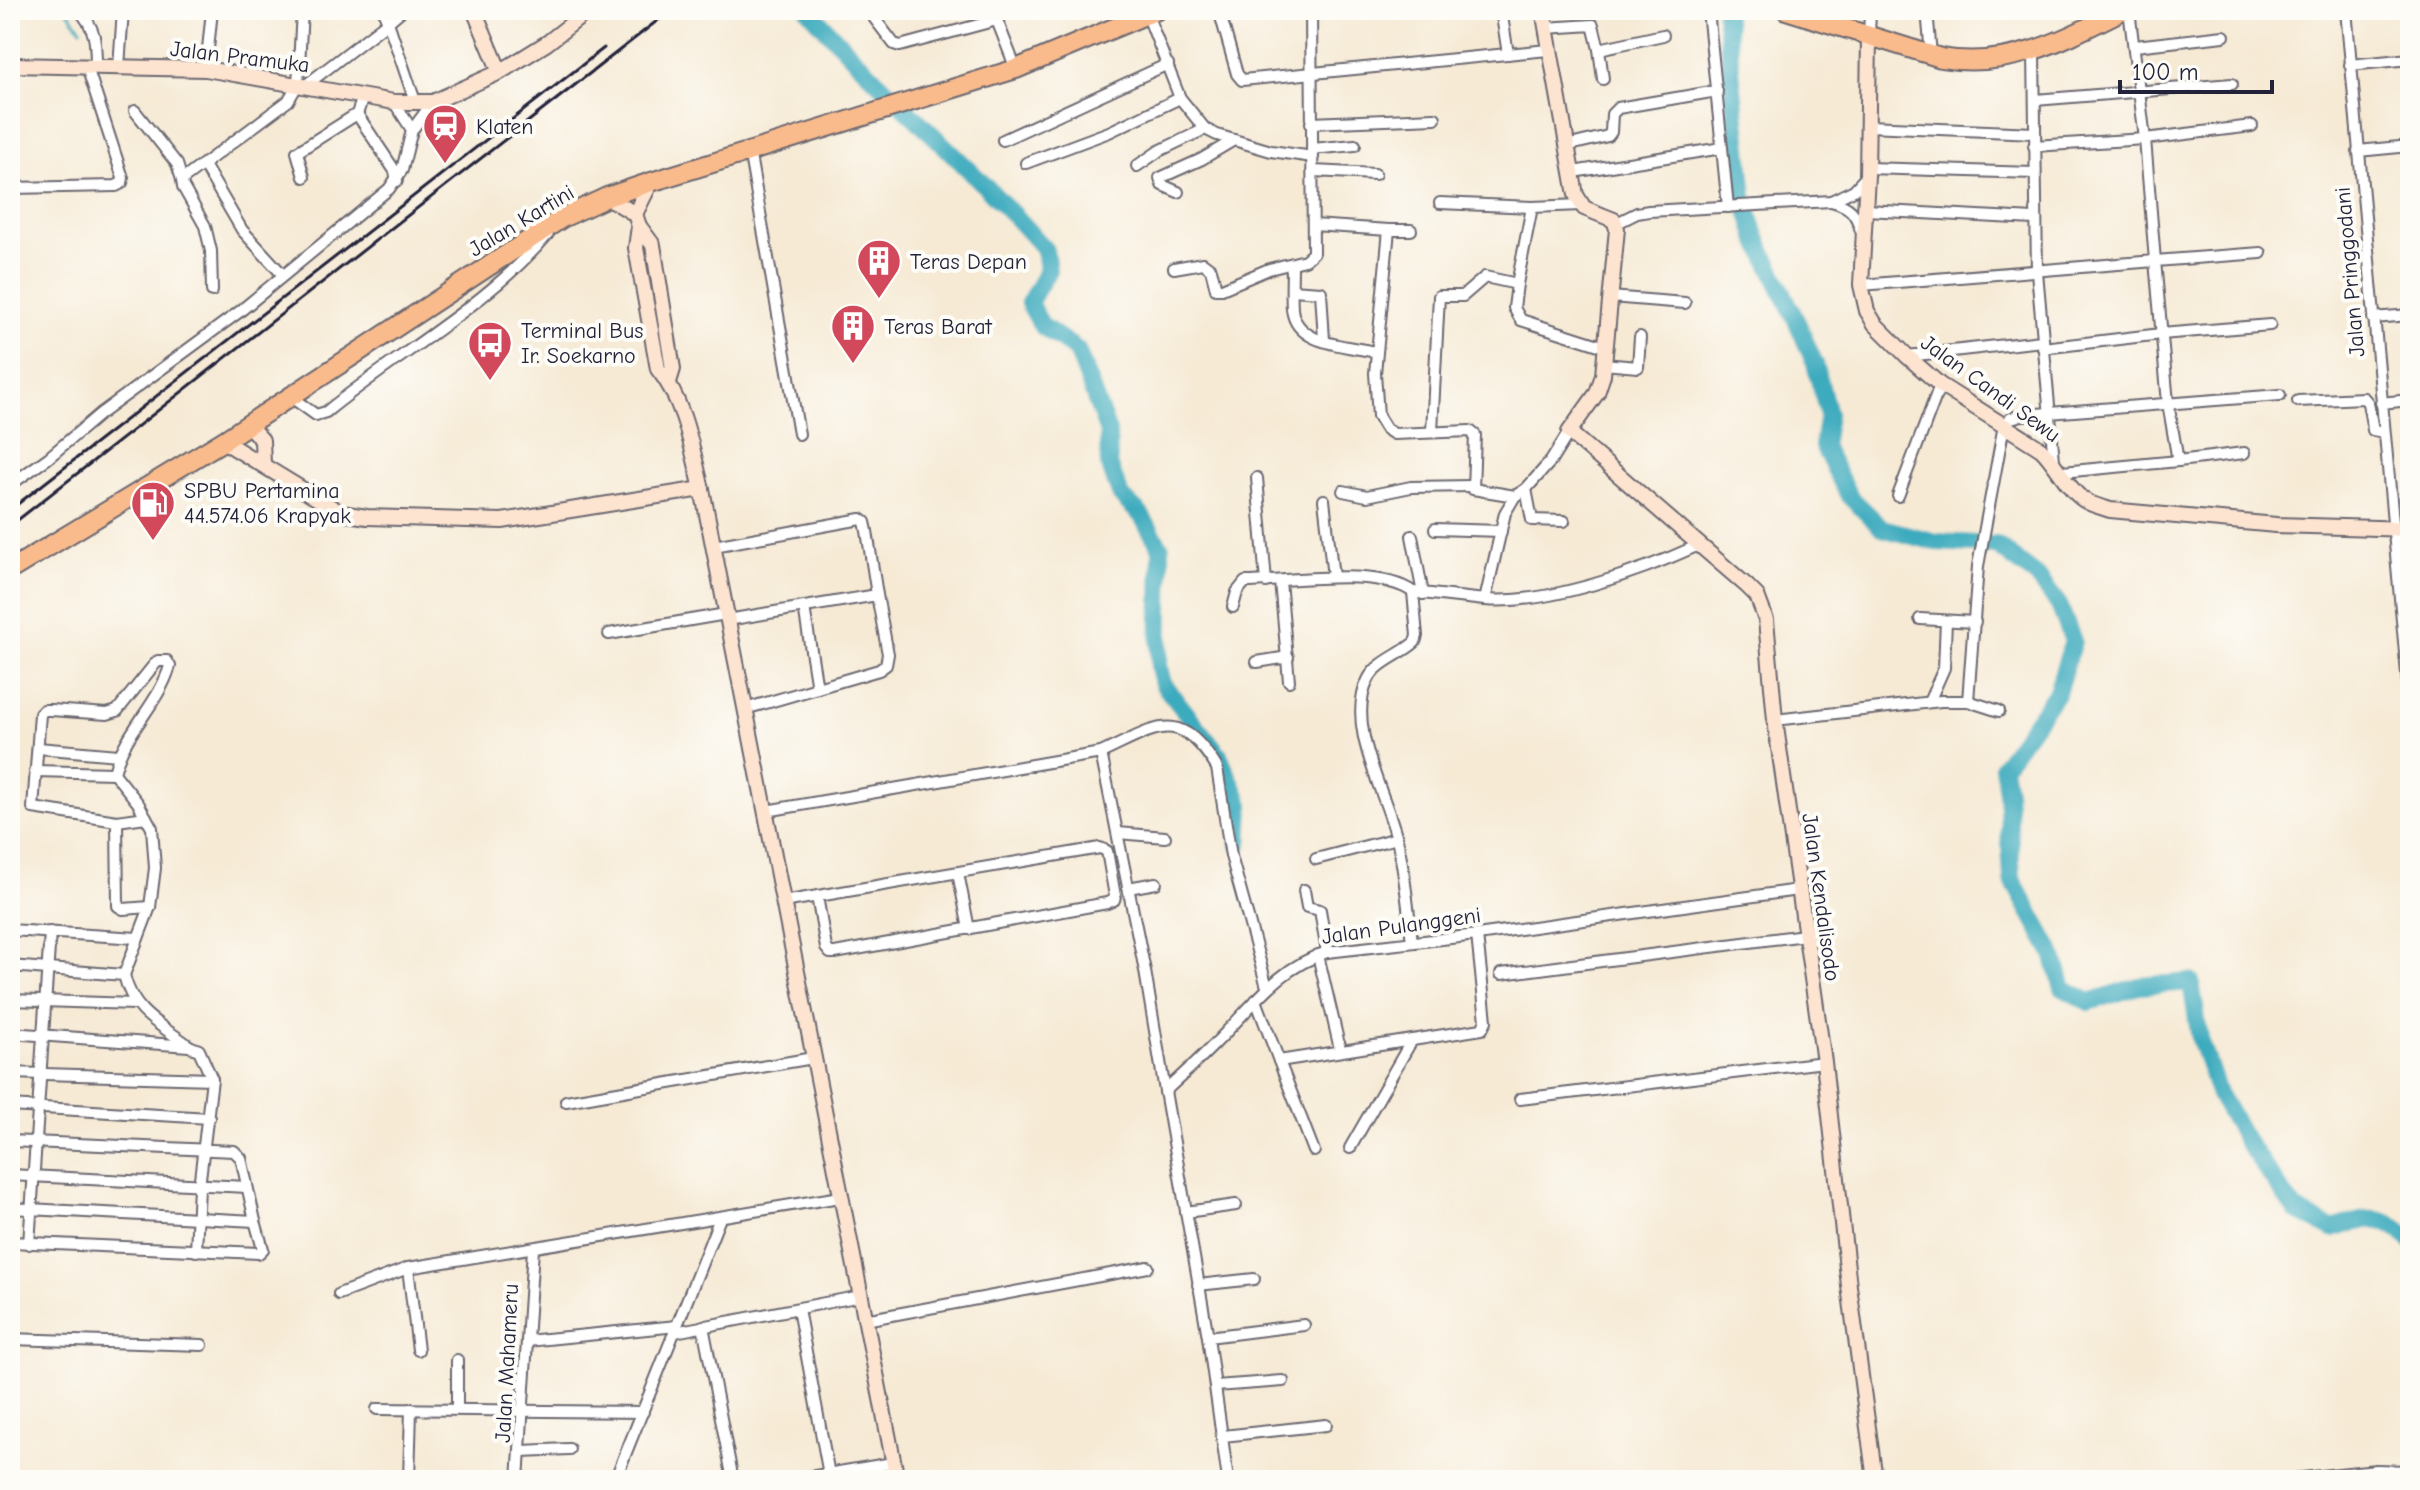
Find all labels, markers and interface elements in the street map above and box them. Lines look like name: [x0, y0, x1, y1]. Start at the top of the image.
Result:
street label: Jalan Pramuka: [169, 36, 311, 78]
scale bar: [2120, 44, 2272, 94]
text: 100 m: [2132, 58, 2199, 86]
station icon: Klaten: [421, 102, 469, 165]
place label: Klaten: [476, 114, 533, 140]
street label: Jalan Kartini: [464, 179, 579, 262]
street label: Jalan Pringgodani: [2330, 186, 2370, 358]
building icon: Teras Depan: [855, 237, 903, 300]
place label: Teras Depan: [910, 249, 1027, 275]
building icon: Teras Barat: [829, 302, 877, 365]
place label: Teras Barat: [884, 314, 993, 340]
place label: Terminal Bus Ir. Soekarno: [521, 318, 643, 369]
bus stop icon: Terminal Bus Ir. Soekarno: [466, 319, 514, 382]
street label: Jalan Candi Sewu: [1916, 330, 2065, 448]
place label: SPBU Pertamina 44.574.06 Krapyak: [184, 478, 351, 529]
fuel station icon: SPBU Pertamina 44.574.06 Krapyak: [129, 479, 177, 542]
street label: Jalan Kendalisodo: [1796, 811, 1846, 983]
street label: Jalan Pulanggeni: [1320, 902, 1482, 950]
street label: Jalan Mahameru: [490, 1283, 524, 1443]

